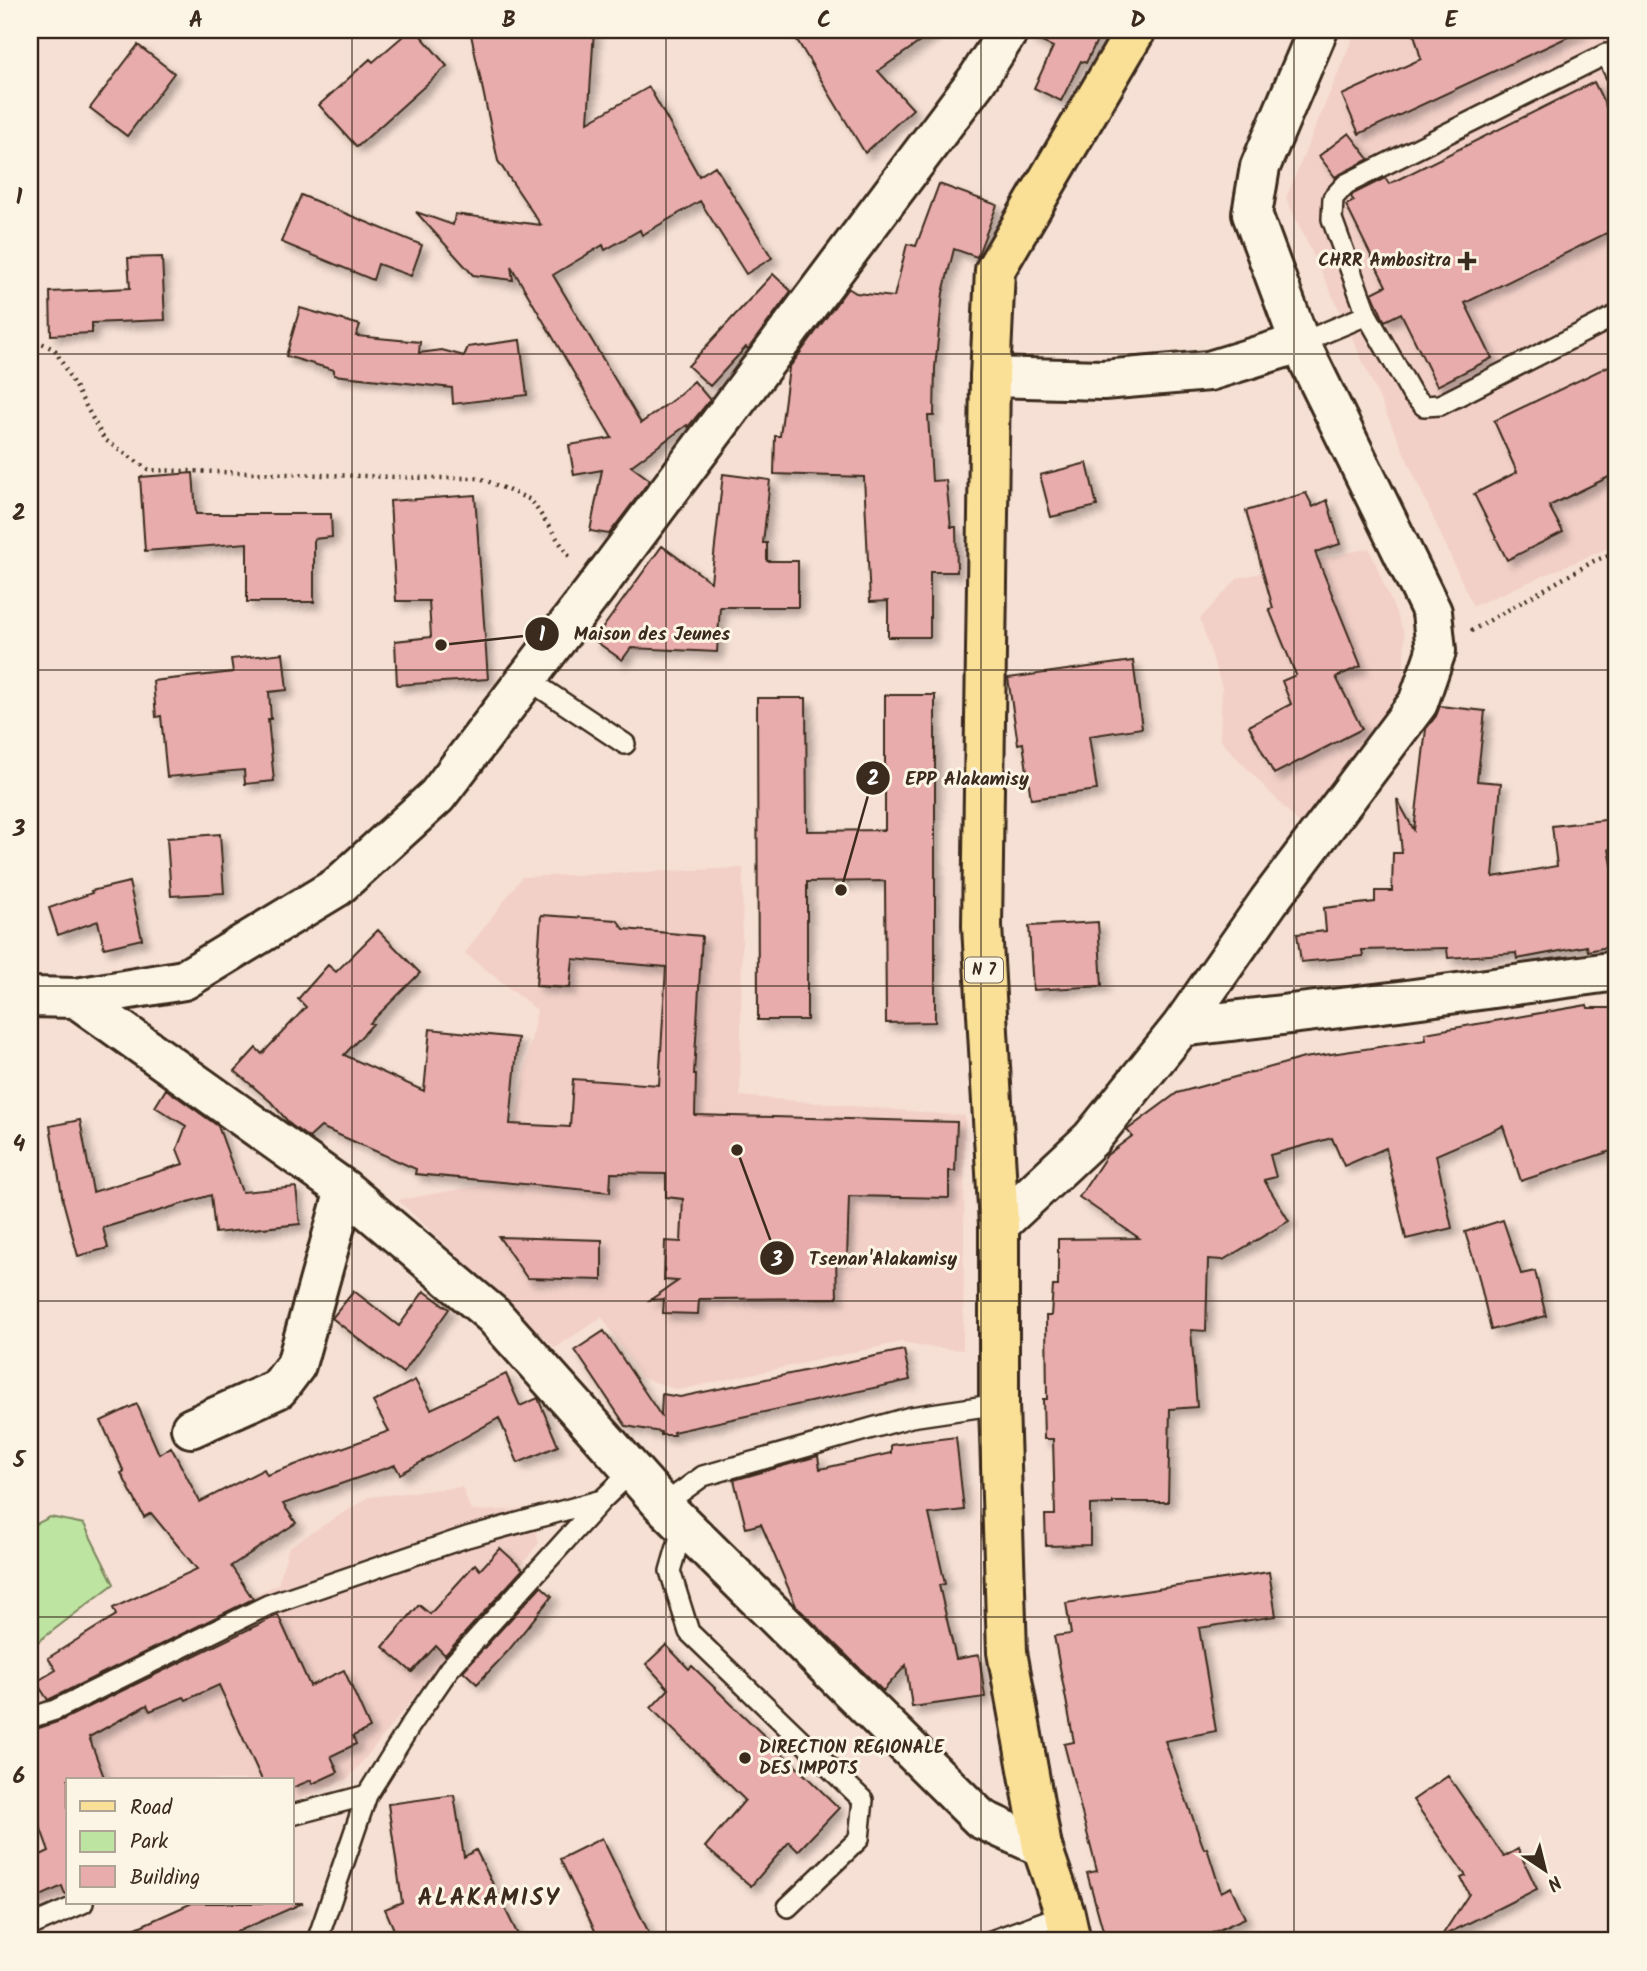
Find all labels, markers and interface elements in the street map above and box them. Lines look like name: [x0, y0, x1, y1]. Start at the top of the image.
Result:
text: A: [189, 3, 203, 39]
text: B: [502, 3, 516, 39]
text: C: [817, 3, 831, 39]
text: D: [1130, 3, 1146, 39]
text: E: [1445, 3, 1459, 39]
text: 1: [16, 180, 23, 216]
place label: CHRR Ambositra: [1318, 247, 1451, 276]
marker: CHRR Ambositra: [1457, 251, 1477, 271]
text: 2: [12, 496, 26, 532]
callout: Maison des Jeunes: [525, 614, 744, 654]
text: 1: [539, 619, 546, 652]
text: Maison des Jeunes: [574, 620, 730, 650]
callout: EPP Alakamisy: [856, 758, 1043, 798]
text: 2: [867, 763, 879, 796]
text: EPP Alakamisy: [905, 765, 1029, 795]
text: 3: [12, 812, 26, 848]
road number: N 7: [965, 958, 1003, 982]
text: 4: [13, 1127, 26, 1163]
callout: Tsenan'Alakamisy: [760, 1238, 971, 1278]
text: 3: [770, 1244, 783, 1277]
text: Tsenan'Alakamisy: [809, 1245, 957, 1275]
text: 5: [12, 1443, 27, 1479]
place label: DIRECTION REGIONALE DES IMPOTS: [759, 1734, 945, 1784]
marker: DIRECTION REGIONALE DES IMPOTS: [737, 1750, 753, 1766]
text: 6: [13, 1759, 25, 1795]
legend: [66, 1778, 294, 1904]
text: Road: [130, 1792, 173, 1825]
text: Park: [130, 1826, 168, 1859]
north arrow: [1510, 1834, 1580, 1904]
text: Building: [130, 1862, 200, 1895]
text: N: [1540, 1867, 1567, 1898]
district label: ALAKAMISY: [417, 1879, 561, 1918]

